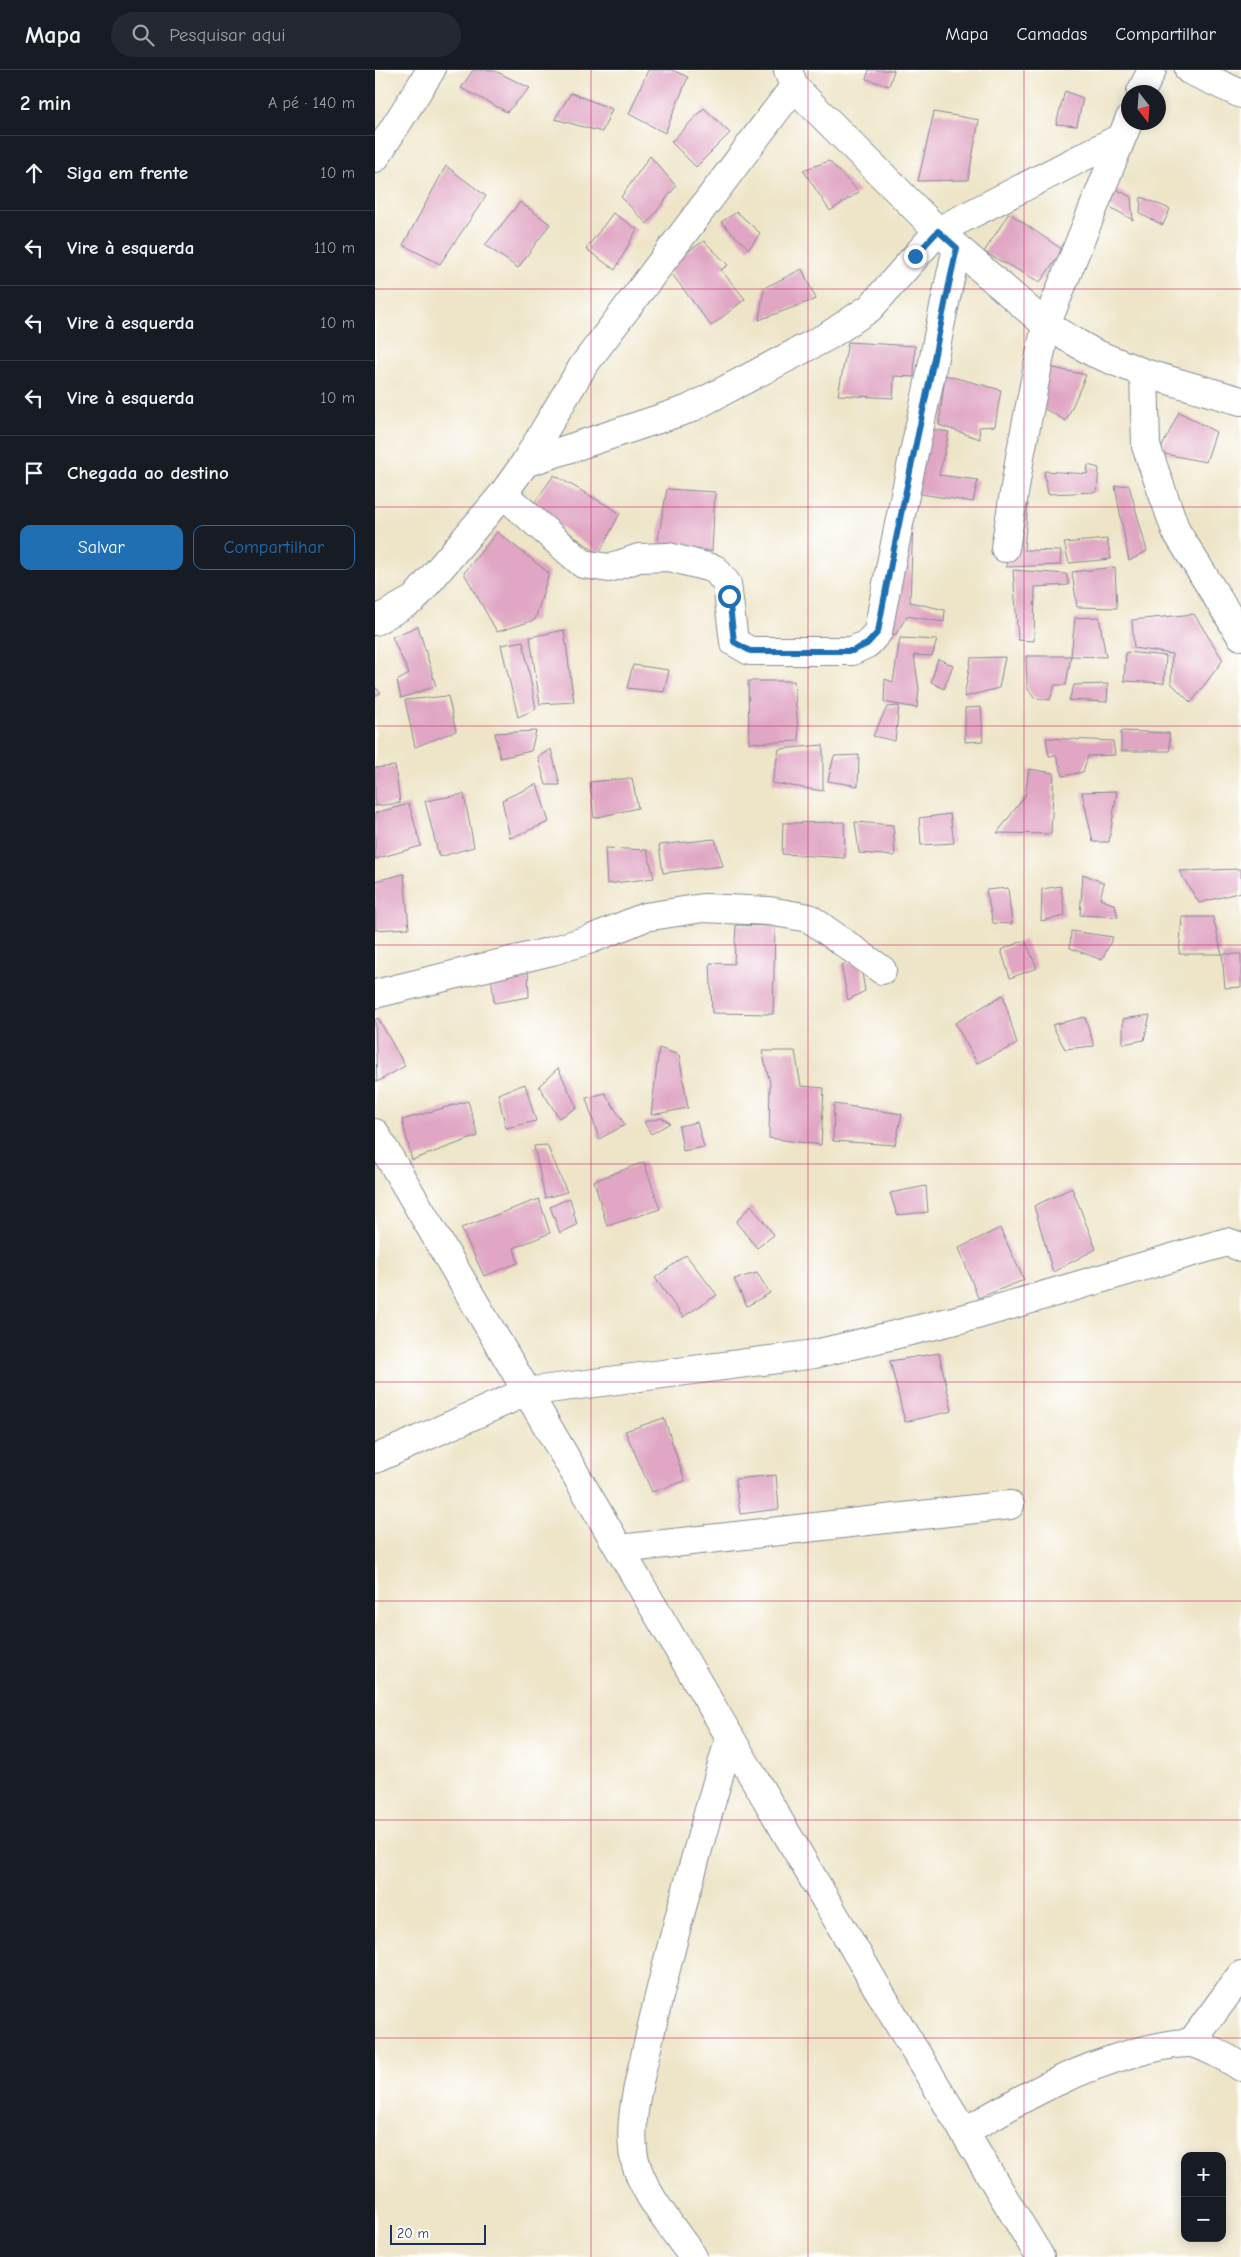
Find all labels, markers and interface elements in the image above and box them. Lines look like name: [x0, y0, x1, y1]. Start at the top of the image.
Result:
search box: [111, 12, 461, 57]
text: Mapa: [25, 21, 81, 49]
icon: search: [129, 21, 157, 49]
text: Pesquisar aqui: [169, 24, 285, 46]
text: Mapa: [945, 24, 988, 45]
text: Camadas: [1016, 24, 1087, 45]
text: Compartilhar: [1115, 24, 1216, 45]
north arrow: [1121, 85, 1166, 130]
text: 2 min: [20, 91, 71, 115]
text: A pé · 140 m: [268, 94, 355, 112]
icon: ahead: [20, 159, 48, 187]
text: Siga em frente: [67, 162, 188, 184]
text: 10 m: [320, 164, 355, 182]
icon: left: [20, 234, 48, 262]
text: Vire à esquerda: [67, 237, 194, 259]
text: 110 m: [314, 239, 355, 257]
route end: [904, 245, 927, 268]
icon: left: [20, 309, 48, 337]
text: Vire à esquerda: [67, 312, 194, 334]
text: 10 m: [320, 314, 355, 332]
icon: left: [20, 384, 48, 412]
text: Vire à esquerda: [67, 387, 194, 409]
text: 10 m: [320, 389, 355, 407]
icon: arrive: [20, 459, 48, 487]
text: Chegada ao destino: [67, 462, 229, 484]
button: Salvar: [20, 525, 183, 570]
button: Compartilhar: [193, 525, 355, 570]
route start: [718, 585, 741, 608]
map controls: [1181, 2152, 1226, 2242]
button: +: [1181, 2152, 1226, 2197]
button: −: [1181, 2197, 1226, 2242]
scale bar: [390, 2222, 486, 2245]
text: 20 m: [397, 2225, 429, 2242]

